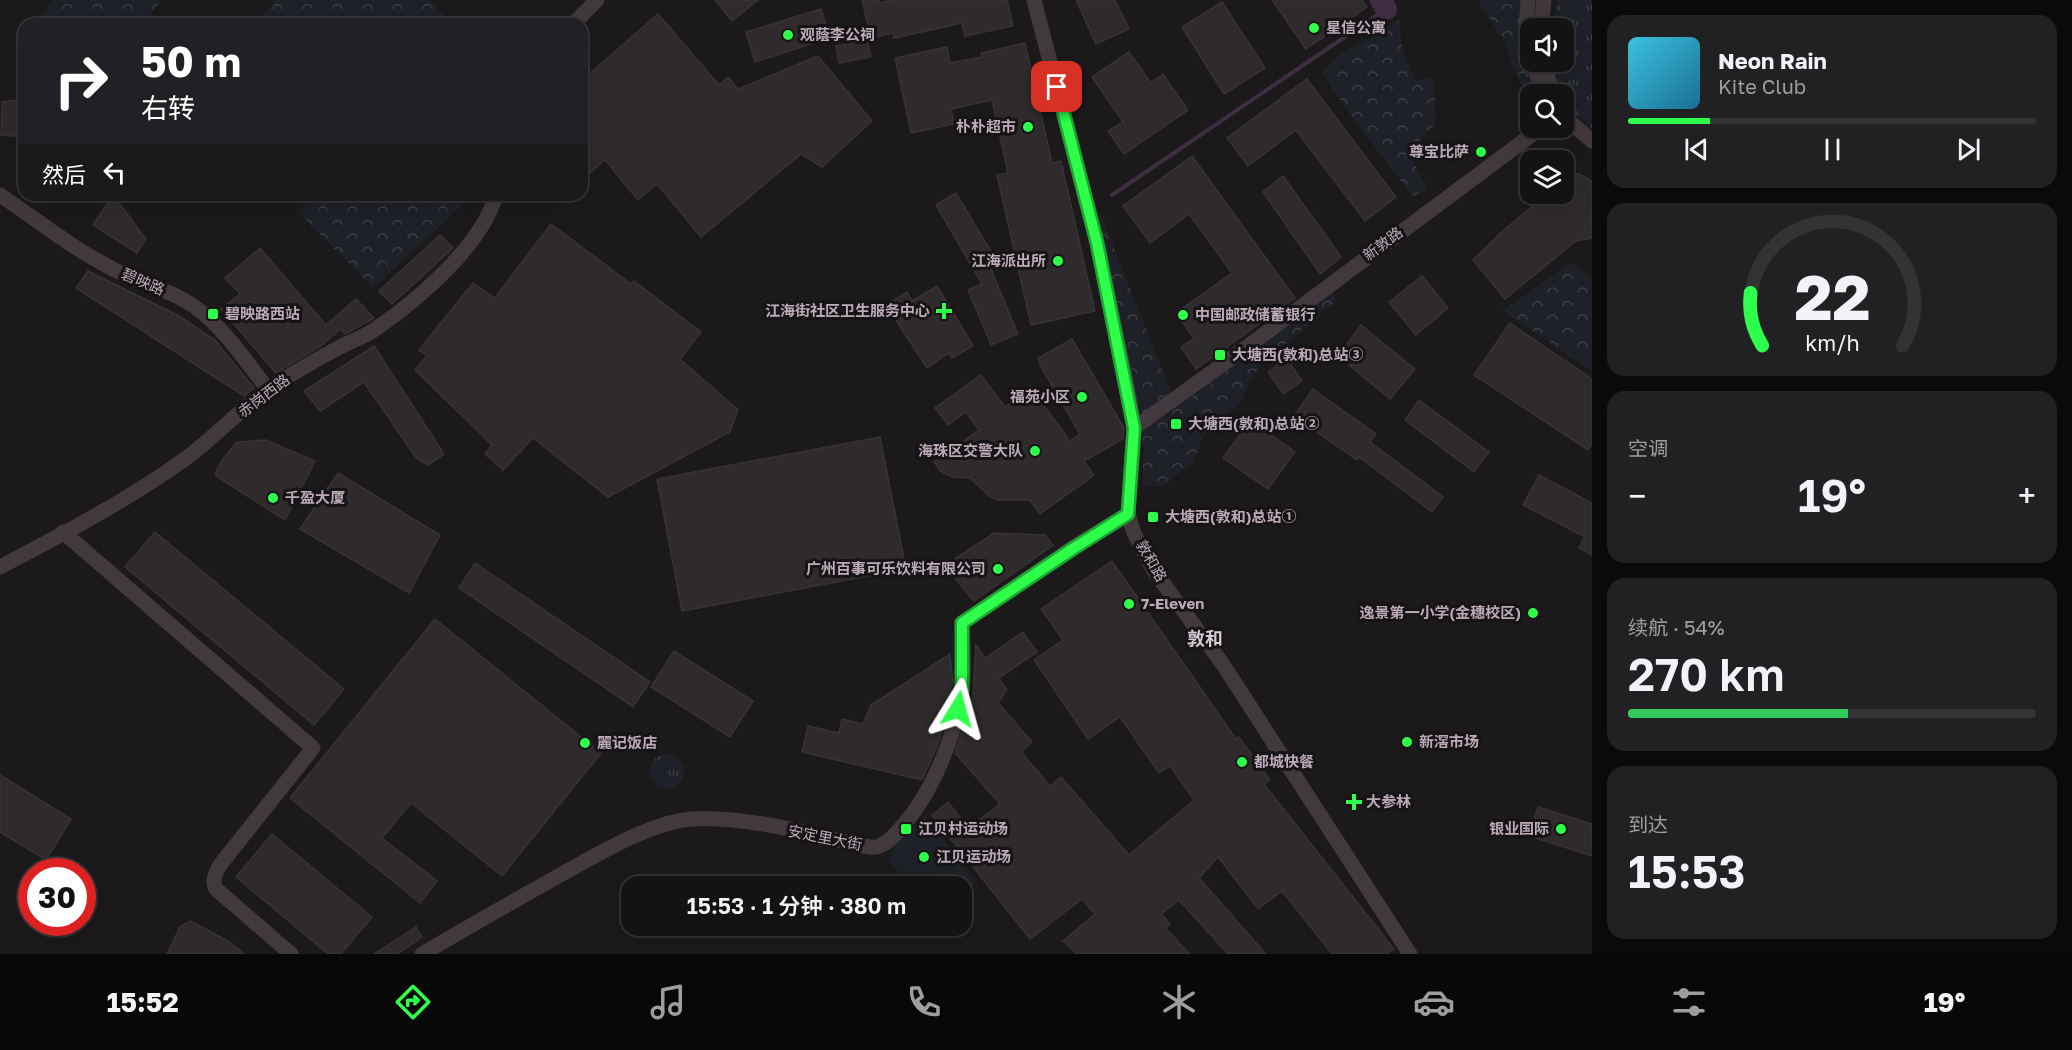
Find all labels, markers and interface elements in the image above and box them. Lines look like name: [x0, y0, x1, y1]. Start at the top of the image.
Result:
place label: 星信公寓: [1326, 18, 1386, 36]
map controls: [1520, 18, 1574, 204]
button: sound: [1520, 18, 1574, 72]
marker: 星信公寓: [1307, 21, 1321, 35]
place label: 观蔭李公祠: [800, 25, 875, 43]
marker: 观蔭李公祠: [781, 28, 795, 42]
text: 50 m: [141, 36, 241, 86]
icon: right: [42, 42, 120, 120]
text: Neon Rain: [1718, 47, 1827, 74]
pin: [1031, 61, 1082, 112]
icon: arrive: [1040, 70, 1073, 103]
text: Kite Club: [1718, 74, 1806, 98]
button: search: [1520, 84, 1574, 138]
text: 右转: [141, 92, 195, 124]
place label: 朴朴超市: [956, 117, 1016, 135]
marker: 朴朴超市: [1021, 120, 1035, 134]
icon: previous: [1680, 133, 1713, 166]
icon: pause: [1816, 133, 1849, 166]
icon: next: [1952, 133, 1985, 166]
place label: 尊宝比萨: [1409, 142, 1469, 160]
marker: 尊宝比萨: [1474, 145, 1488, 159]
button: layers: [1520, 150, 1574, 204]
icon: left: [98, 156, 131, 189]
text: 然后: [42, 161, 86, 188]
street label: 新敦路: [1359, 222, 1406, 264]
place label: 江海派出所: [971, 251, 1046, 269]
marker: 江海派出所: [1051, 254, 1065, 268]
text: 22: [1794, 259, 1870, 334]
street label: 碧映路: [119, 264, 168, 298]
place label: 江海街社区卫生服务中心: [765, 301, 930, 319]
marker: 江海街社区卫生服务中心: [935, 302, 953, 320]
place label: 碧映路西站: [225, 304, 300, 322]
place label: 中国邮政储蓄银行: [1195, 305, 1315, 323]
marker: 碧映路西站: [206, 307, 220, 321]
marker: 中国邮政储蓄银行: [1176, 308, 1190, 322]
text: km/h: [1805, 331, 1859, 357]
place label: 大塘西(敦和)总站③: [1232, 345, 1363, 363]
marker: 大塘西(敦和)总站③: [1213, 348, 1227, 362]
street label: 赤岗西路: [234, 370, 293, 420]
place label: 福苑小区: [1010, 387, 1070, 405]
marker: 福苑小区: [1075, 390, 1089, 404]
place label: 大塘西(敦和)总站②: [1188, 414, 1319, 432]
marker: 大塘西(敦和)总站②: [1169, 417, 1183, 431]
text: 空调: [1628, 436, 1668, 460]
place label: 海珠区交警大队: [918, 441, 1023, 459]
marker: 海珠区交警大队: [1028, 444, 1042, 458]
text: 19°: [1798, 468, 1866, 522]
text: −: [1628, 476, 1646, 515]
text: +: [2018, 476, 2036, 515]
place label: 千盈大厦: [285, 488, 345, 506]
marker: 千盈大厦: [266, 491, 280, 505]
place label: 大塘西(敦和)总站①: [1165, 507, 1296, 525]
marker: 大塘西(敦和)总站①: [1146, 510, 1160, 524]
street label: 敦和路: [1133, 537, 1171, 584]
place label: 广州百事可乐饮料有限公司: [806, 559, 986, 577]
marker: 广州百事可乐饮料有限公司: [991, 562, 1005, 576]
place label: 7-Eleven: [1141, 594, 1204, 612]
marker: 7-Eleven: [1122, 597, 1136, 611]
place label: 逸景第一小学(金穗校区): [1360, 603, 1521, 621]
marker: 逸景第一小学(金穗校区): [1526, 606, 1540, 620]
text: 续航 · 54%: [1628, 615, 1725, 639]
district label: 敦和: [1187, 627, 1223, 649]
text: 270 km: [1628, 647, 1785, 701]
position arrow: [926, 677, 990, 741]
place label: 新滘市场: [1419, 732, 1479, 750]
place label: 麗记饭店: [597, 733, 657, 751]
marker: 新滘市场: [1400, 735, 1414, 749]
marker: 麗记饭店: [578, 736, 592, 750]
place label: 都城快餐: [1254, 752, 1314, 770]
marker: 都城快餐: [1235, 755, 1249, 769]
place label: 大参林: [1366, 792, 1411, 810]
marker: 大参林: [1347, 795, 1361, 809]
text: 到达: [1628, 812, 1668, 836]
place label: 江贝村运动场: [918, 819, 1008, 837]
place label: 银业国际: [1489, 819, 1549, 837]
street label: 安定里大街: [787, 821, 864, 853]
marker: 江贝村运动场: [899, 822, 913, 836]
marker: 银业国际: [1554, 822, 1568, 836]
text: 15:53: [1628, 844, 1746, 898]
place label: 江贝运动场: [936, 847, 1011, 865]
marker: 江贝运动场: [917, 850, 931, 864]
speed limit sign: 30: [18, 858, 96, 936]
text: 15:53 · 1 分钟 · 380 m: [687, 892, 906, 919]
icon: directions: [392, 981, 434, 1023]
icon: music: [647, 981, 689, 1023]
icon: phone: [903, 981, 945, 1023]
icon: climate: [1158, 981, 1200, 1023]
icon: car: [1413, 981, 1455, 1023]
icon: filters: [1668, 981, 1710, 1023]
text: 15:52: [107, 986, 179, 1018]
text: 19°: [1924, 986, 1965, 1018]

